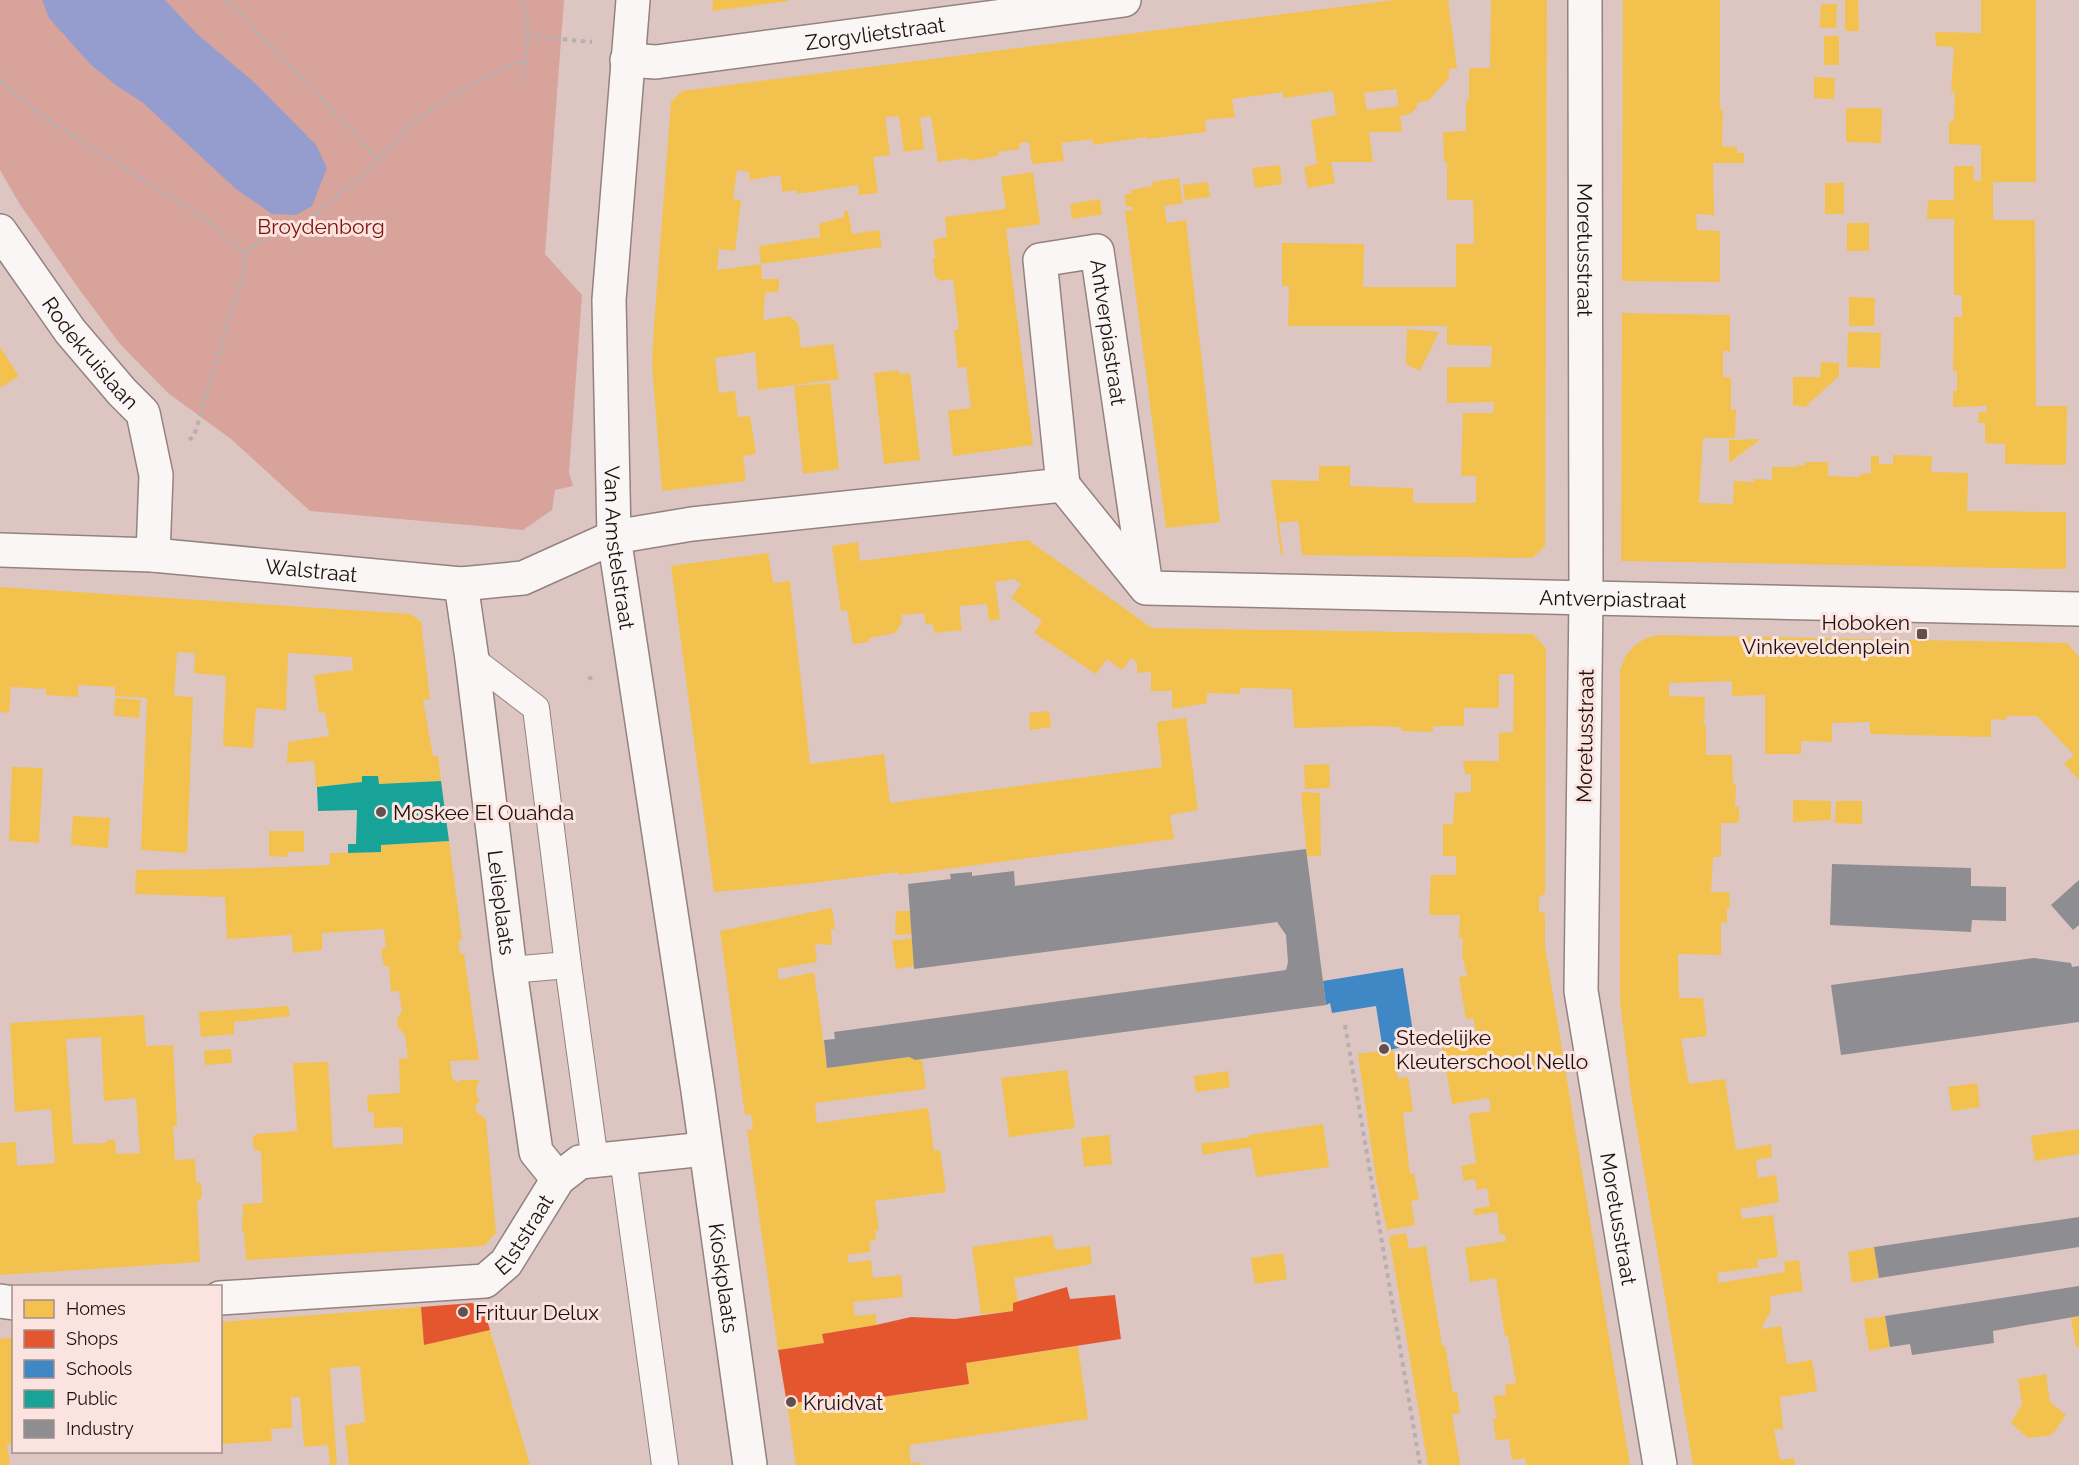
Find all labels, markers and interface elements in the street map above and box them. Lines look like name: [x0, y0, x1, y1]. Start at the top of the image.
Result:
street label: Zorgvlietstraat: [804, 11, 946, 55]
street label: Moretusstraat: [1573, 183, 1598, 317]
park label: Broydenborg: [257, 214, 385, 239]
street label: Antverpiastraat: [1086, 258, 1132, 407]
street label: Rodekruislaan: [37, 292, 144, 414]
street label: Van Amstelstraat: [600, 465, 640, 631]
street label: Walstraat: [264, 553, 358, 587]
street label: Antverpiastraat: [1539, 584, 1687, 613]
place label: Hoboken Vinkeveldenplein: [1742, 610, 1910, 659]
marker: Hoboken Vinkeveldenplein: [1915, 627, 1929, 641]
street label: Moretusstraat: [1571, 669, 1599, 803]
place label: Moskee El Ouahda: [393, 800, 574, 825]
marker: Moskee El Ouahda: [374, 805, 388, 819]
street label: Lelieplaats: [483, 848, 521, 956]
place label: Stedelijke Kleuterschool Nello: [1396, 1025, 1588, 1074]
marker: Stedelijke Kleuterschool Nello: [1377, 1042, 1391, 1056]
street label: Moretusstraat: [1596, 1151, 1642, 1287]
street label: Elststraat: [489, 1189, 558, 1280]
street label: Kioskplaats: [704, 1221, 744, 1334]
legend: [12, 1285, 222, 1453]
text: Homes: [66, 1298, 126, 1319]
place label: Frituur Delux: [475, 1300, 599, 1325]
marker: Frituur Delux: [456, 1305, 470, 1319]
text: Shops: [66, 1328, 118, 1349]
text: Schools: [66, 1358, 133, 1379]
text: Public: [66, 1388, 118, 1409]
place label: Kruidvat: [803, 1390, 883, 1415]
marker: Kruidvat: [784, 1395, 798, 1409]
text: Industry: [66, 1418, 134, 1439]

